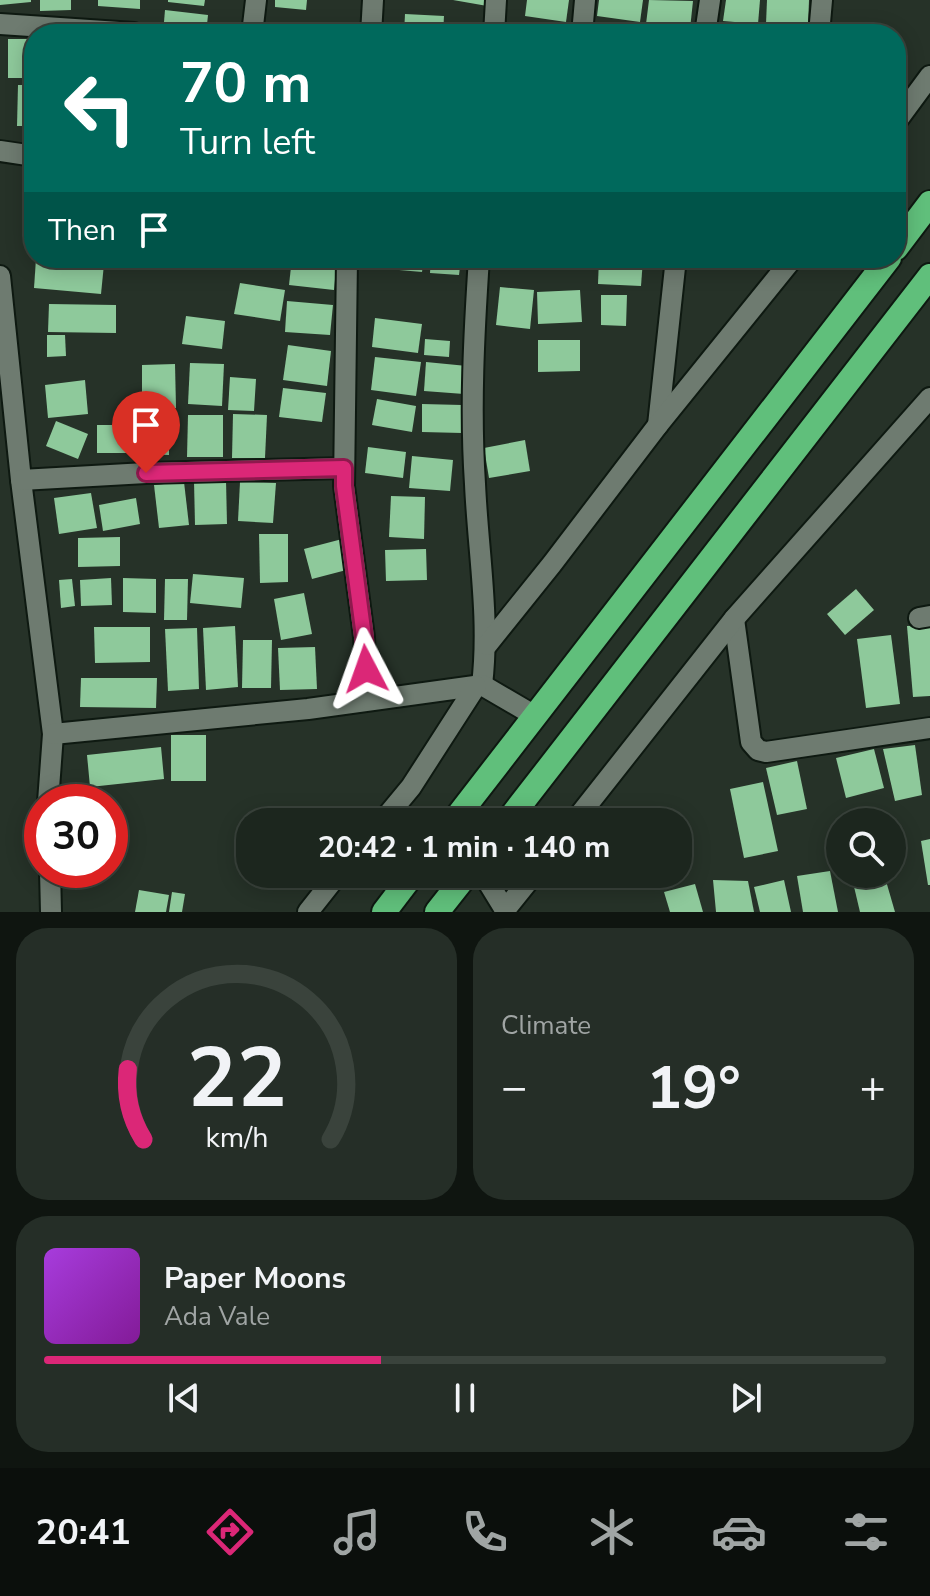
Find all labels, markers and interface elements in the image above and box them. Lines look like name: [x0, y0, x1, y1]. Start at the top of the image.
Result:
text: 70 m: [180, 45, 311, 122]
icon: left: [48, 56, 152, 160]
text: Turn left: [180, 118, 315, 167]
icon: arrive: [132, 208, 176, 252]
text: Then: [48, 210, 116, 251]
pin: [112, 391, 180, 473]
icon: arrive: [124, 403, 168, 447]
position arrow: [324, 627, 408, 711]
speed limit sign: 30: [24, 784, 128, 888]
map controls: [826, 808, 906, 888]
button: search: [826, 808, 906, 888]
text: 20:42 · 1 min · 140 m: [318, 827, 610, 868]
text: Climate: [501, 1008, 591, 1043]
text: 22: [187, 1022, 286, 1135]
text: 19°: [646, 1047, 741, 1129]
text: −: [501, 1058, 527, 1118]
text: +: [860, 1058, 886, 1118]
text: km/h: [205, 1118, 268, 1157]
text: Paper Moons: [164, 1258, 346, 1299]
text: Ada Vale: [164, 1299, 270, 1334]
icon: previous: [162, 1376, 206, 1420]
icon: pause: [443, 1376, 487, 1420]
icon: next: [724, 1376, 768, 1420]
icon: directions: [202, 1504, 258, 1560]
icon: music: [329, 1504, 385, 1560]
icon: phone: [457, 1504, 513, 1560]
icon: climate: [584, 1504, 640, 1560]
icon: car: [711, 1504, 767, 1560]
icon: filters: [838, 1504, 894, 1560]
text: 20:41: [36, 1508, 131, 1557]

